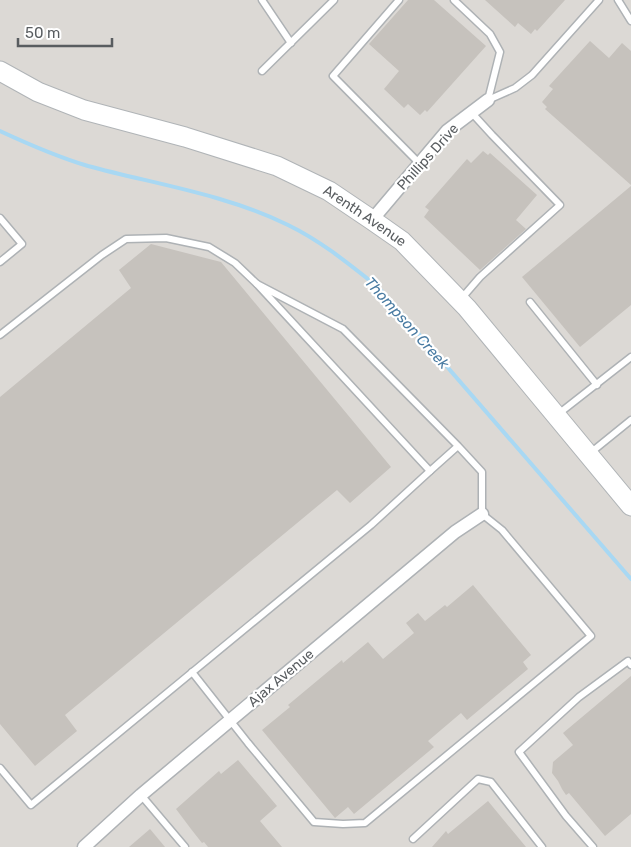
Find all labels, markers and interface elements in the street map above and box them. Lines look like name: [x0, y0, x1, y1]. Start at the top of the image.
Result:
scale bar: [18, 15, 111, 47]
text: 50 m: [25, 24, 60, 42]
street label: Phillips Drive: [394, 120, 462, 194]
street label: Arenth Avenue: [321, 181, 410, 250]
water label: Thompson Creek: [361, 273, 453, 373]
street label: Ajax Avenue: [245, 645, 317, 710]

